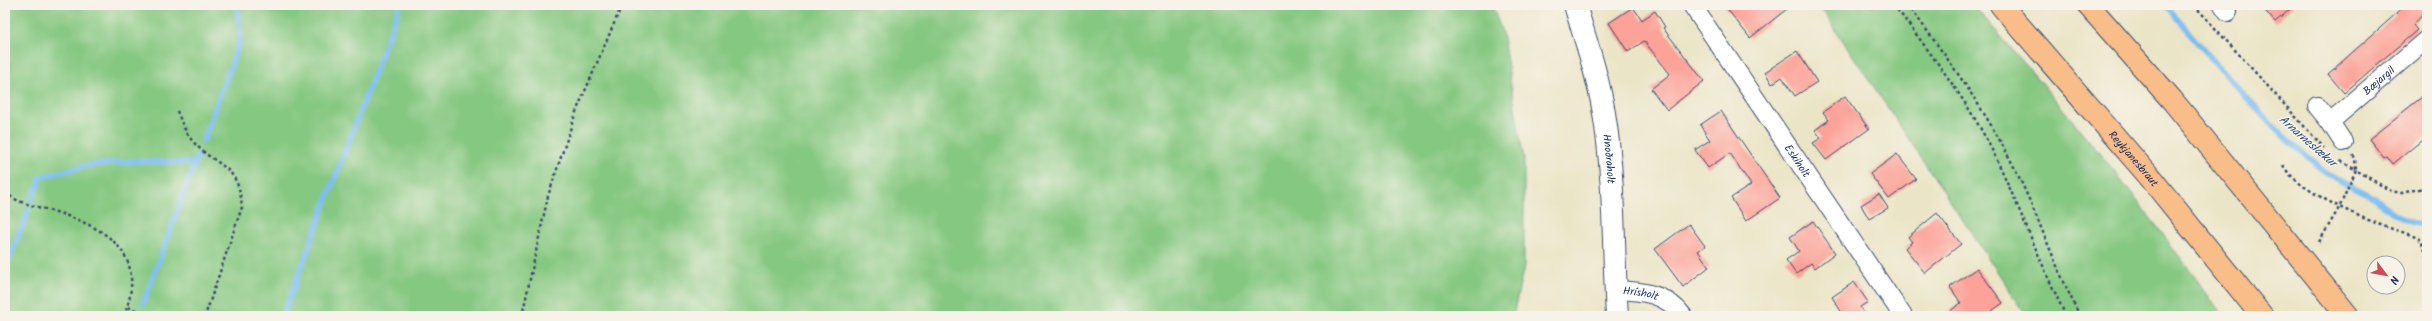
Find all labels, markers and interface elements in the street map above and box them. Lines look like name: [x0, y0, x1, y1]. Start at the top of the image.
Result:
street label: Bæjargil: [2359, 62, 2400, 100]
water label: Arnarneslækur: [2274, 111, 2343, 174]
street label: Reykjanesbraut: [2104, 127, 2163, 192]
street label: Hnoðraholt: [1597, 133, 1620, 185]
street label: Eskiholt: [1779, 141, 1815, 182]
north arrow: [2366, 255, 2406, 295]
text: N: [2384, 272, 2403, 288]
street label: Hrísholt: [1622, 282, 1662, 306]

